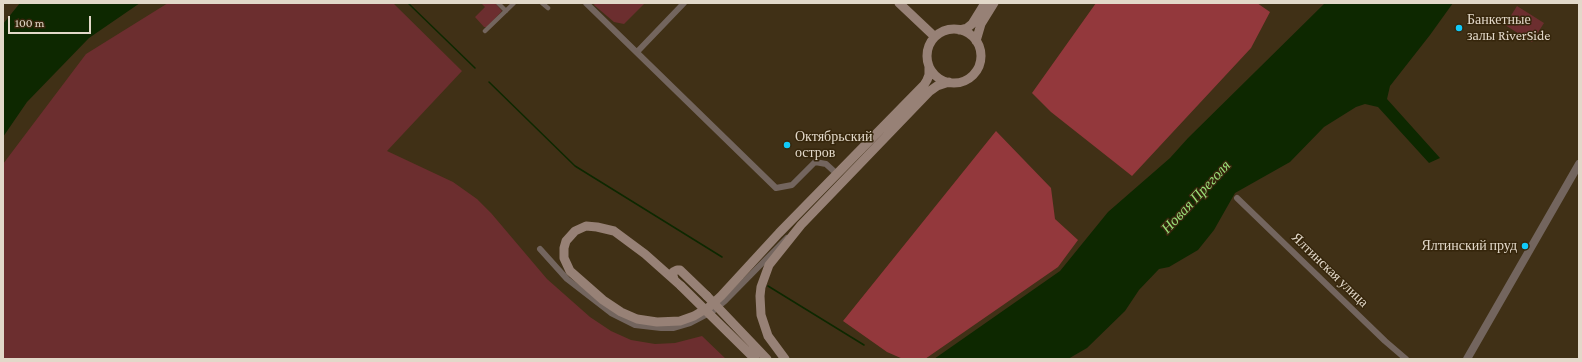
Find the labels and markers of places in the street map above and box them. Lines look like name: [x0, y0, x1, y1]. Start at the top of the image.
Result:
place label: Банкетные залы RiverSide: [1467, 12, 1550, 44]
marker: Банкетные залы RiverSide: [1454, 23, 1464, 33]
place label: Октябрьский остров: [795, 129, 873, 162]
marker: Октябрьский остров: [782, 140, 792, 150]
place label: Ялтинский пруд: [1421, 238, 1517, 254]
marker: Ялтинский пруд: [1520, 241, 1530, 251]

